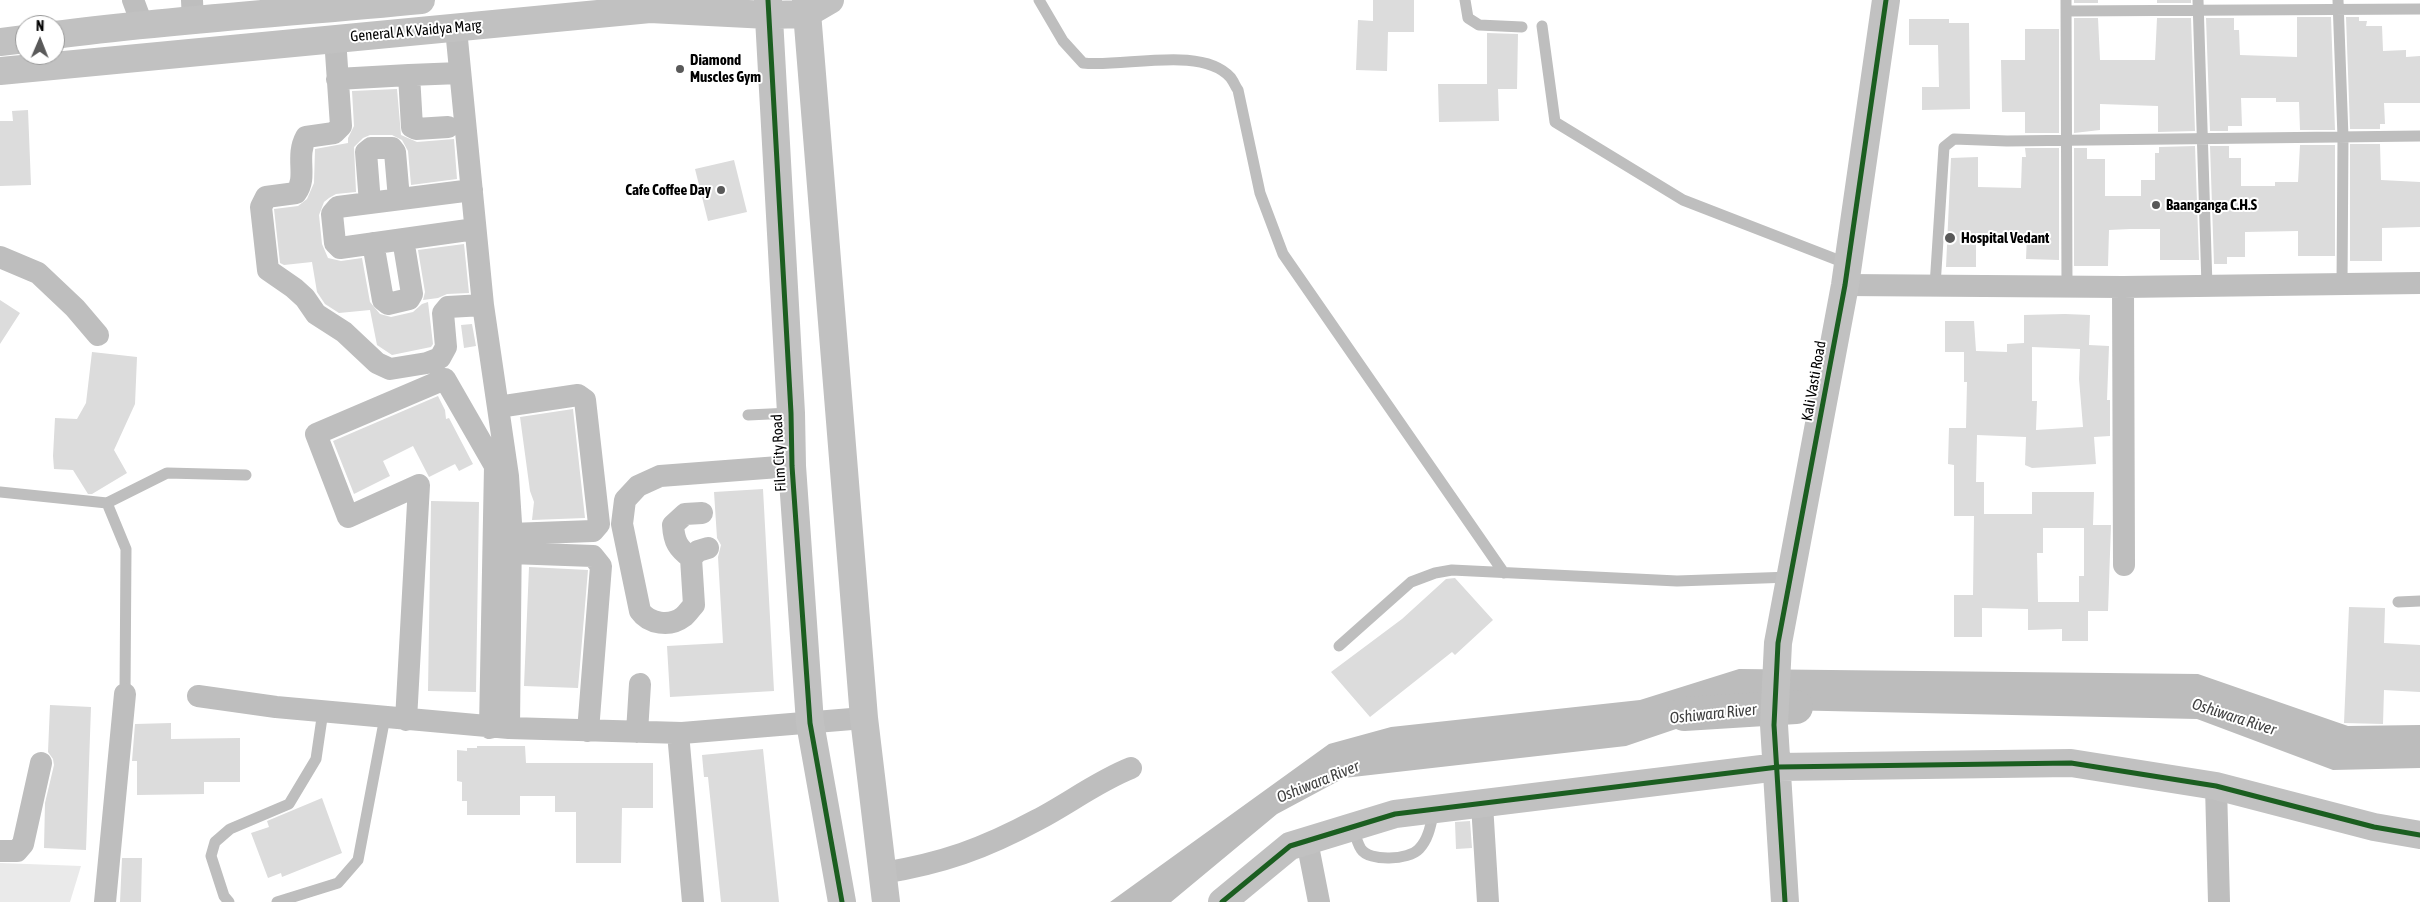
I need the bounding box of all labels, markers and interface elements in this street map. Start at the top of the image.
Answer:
north arrow [15,15,65,65]
street label: General A K Vaidya Marg [350,16,482,46]
text: N [36,18,45,34]
place label: Diamond Muscles Gym [690,51,761,86]
marker: Diamond Muscles Gym [674,63,686,75]
place label: Cafe Coffee Day [625,181,711,199]
marker: Cafe Coffee Day [715,184,727,196]
place label: Baanganga C.H.S [2166,196,2257,214]
marker: Baanganga C.H.S [2150,199,2162,211]
place label: Hospital Vedant [1961,229,2049,247]
marker: Hospital Vedant [1943,231,1957,245]
street label: Kali Vasti Road [1798,339,1830,423]
street label: Film City Road [768,414,790,492]
water label: Oshiwara River [2190,694,2278,740]
water label: Oshiwara River [1669,700,1757,728]
water label: Oshiwara River [1274,757,1362,807]

